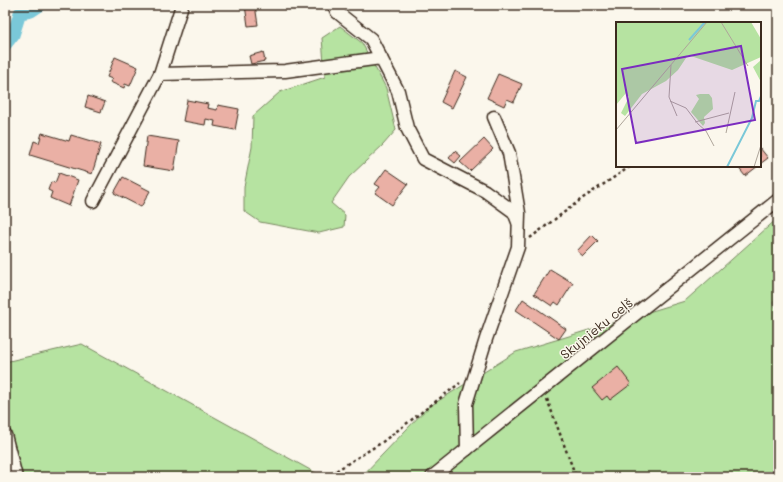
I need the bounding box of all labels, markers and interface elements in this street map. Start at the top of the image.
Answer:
inset map [616,22,761,167]
street label: Skujnieku ceļš [556,294,636,363]

